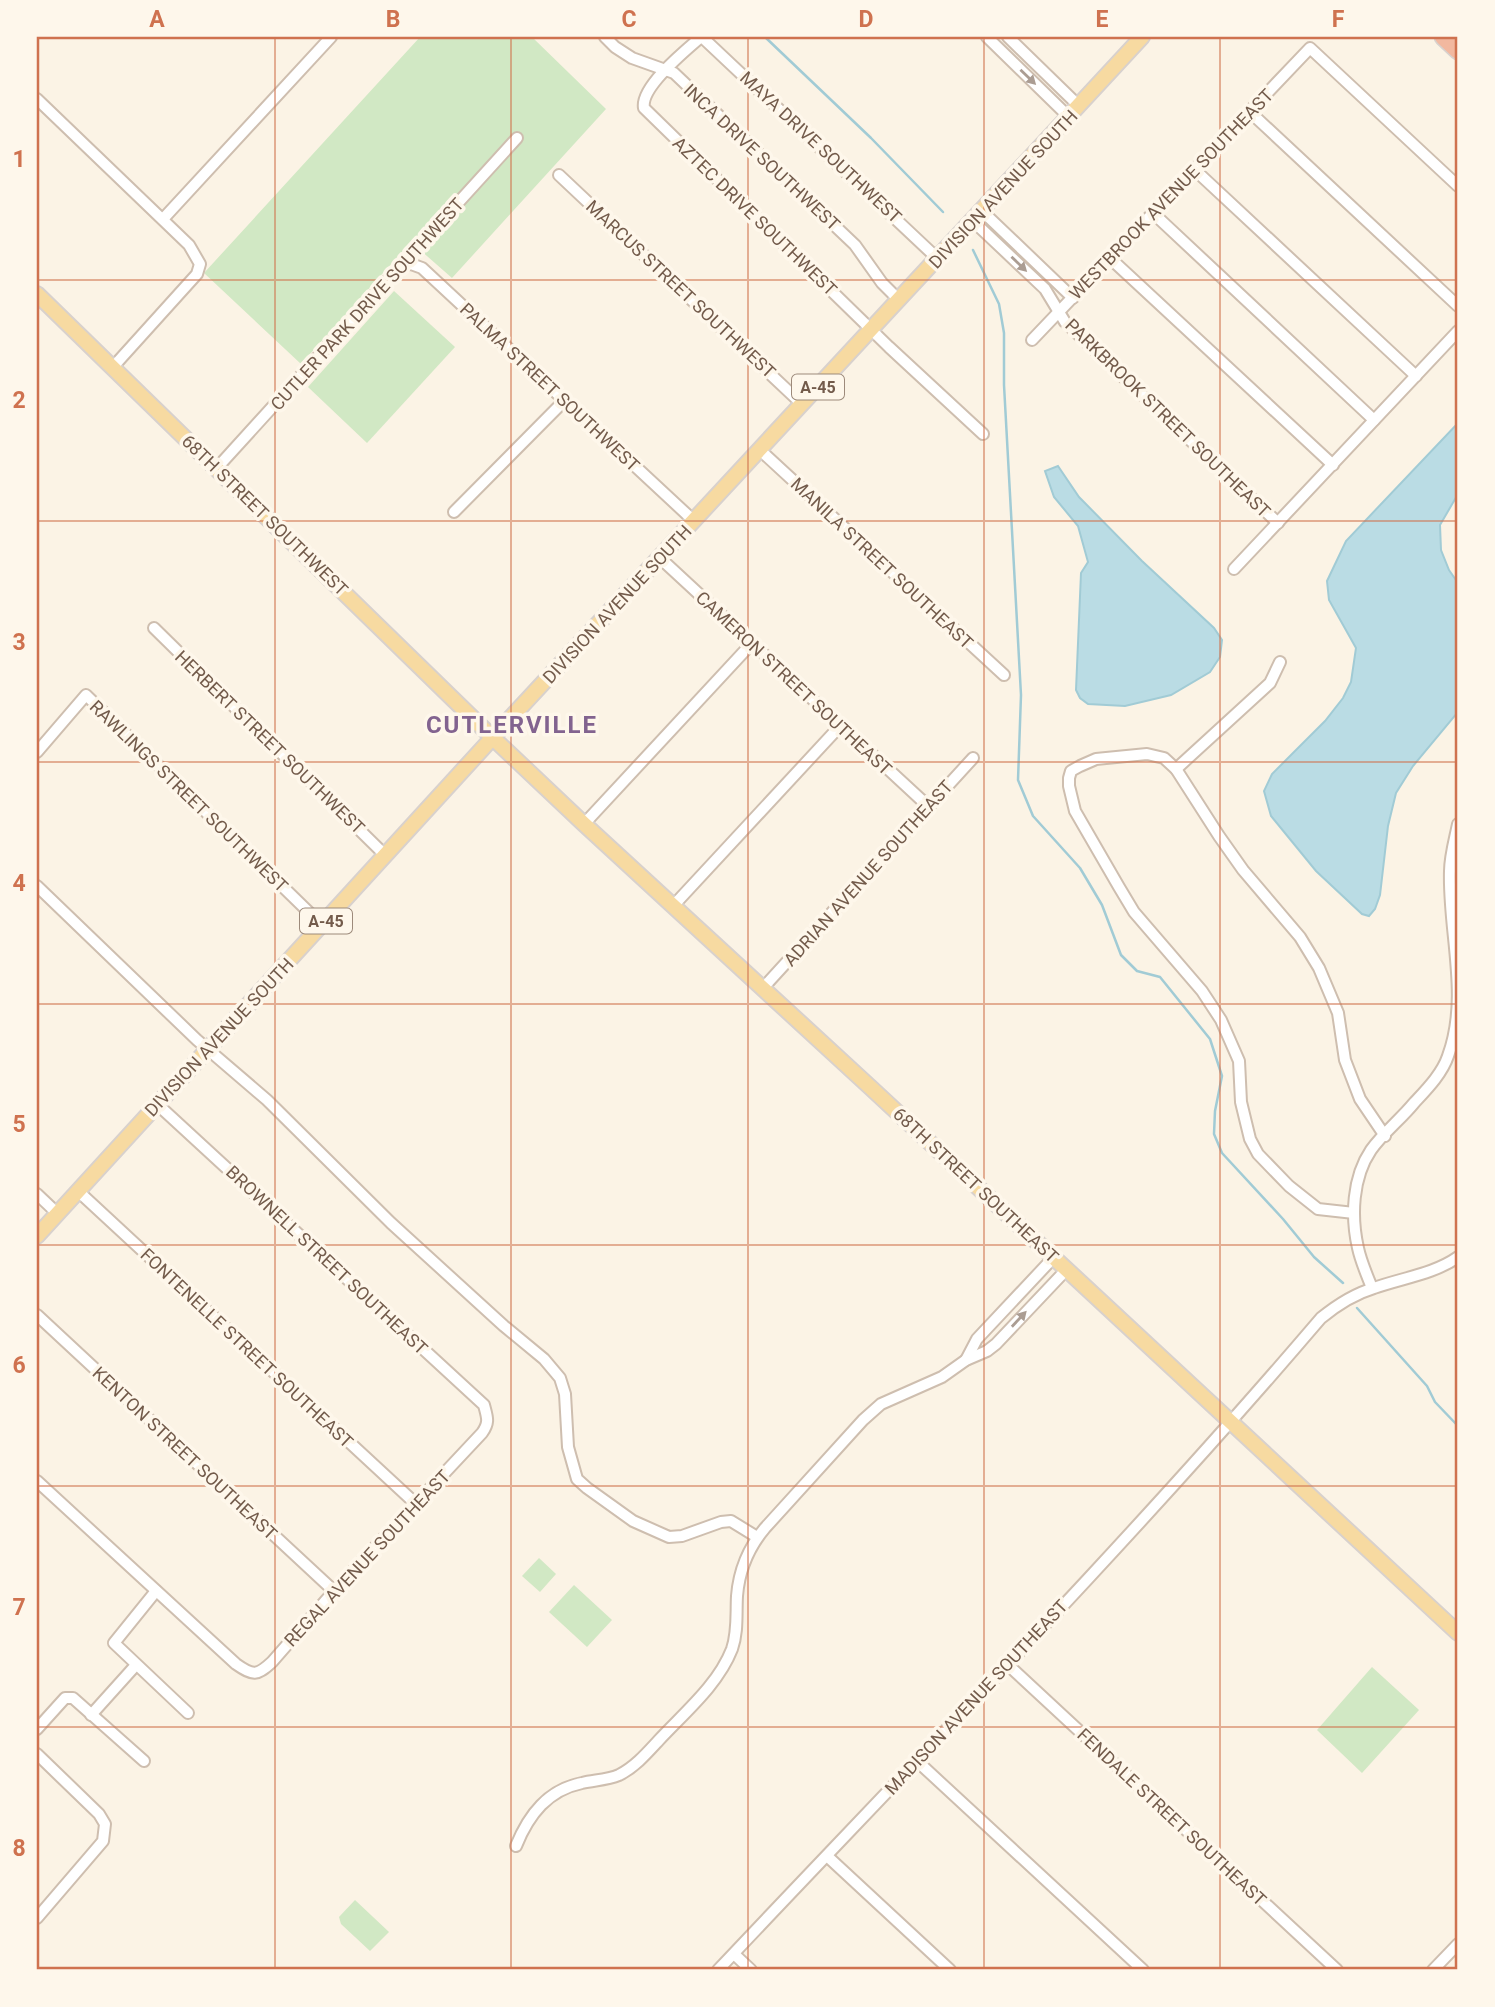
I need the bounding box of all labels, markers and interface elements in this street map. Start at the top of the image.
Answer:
text: A [149,6,165,33]
text: B [386,6,400,33]
text: C [621,6,637,33]
text: D [859,6,873,33]
text: E [1096,6,1109,33]
text: F [1332,6,1345,33]
street label: MAYA DRIVE SOUTHWEST [736,67,906,227]
one-way arrow [1019,68,1036,84]
street label: INCA DRIVE SOUTHWEST [680,79,845,235]
street label: WESTBROOK AVENUE SOUTHEAST [1065,84,1277,303]
street label: DIVISION AVENUE SOUTH [924,106,1082,272]
street label: AZTEC DRIVE SOUTHWEST [669,132,841,300]
text: 1 [12,146,26,173]
street label: CUTLER PARK DRIVE SOUTHWEST [266,193,468,414]
street label: MARCUS STREET SOUTHWEST [582,196,780,383]
one-way arrow [1010,255,1027,271]
street label: PALMA STREET SOUTHWEST [456,298,644,476]
street label: PARKBROOK STREET SOUTHEAST [1061,314,1275,522]
road number: A-45 [792,374,844,400]
text: 2 [12,387,26,414]
street label: 68TH STREET SOUTHWEST [178,430,352,600]
street label: MANILA STREET SOUTHEAST [787,473,978,653]
street label: DIVISION AVENUE SOUTH [538,521,696,687]
street label: CAMERON STREET SOUTHEAST [692,587,896,779]
text: 3 [12,629,26,656]
street label: HERBERT STREET SOUTHWEST [171,646,369,838]
street label: RAWLINGS STREET SOUTHWEST [86,696,293,896]
district label: CUTLERVILLE [426,711,598,739]
street label: ADRIAN AVENUE SOUTHEAST [779,776,957,970]
text: 4 [12,870,26,897]
road number: A-45 [300,909,352,934]
street label: DIVISION AVENUE SOUTH [140,954,298,1120]
street label: 68TH STREET SOUTHEAST [889,1103,1063,1267]
text: 5 [12,1111,26,1138]
street label: BROWNELL STREET SOUTHEAST [222,1161,432,1359]
street label: FONTENELLE STREET SOUTHEAST [136,1244,358,1452]
one-way arrow [1011,1311,1028,1328]
text: 6 [12,1352,26,1379]
street label: KENTON STREET SOUTHEAST [89,1362,282,1544]
street label: REGAL AVENUE SOUTHEAST [280,1465,454,1650]
text: 7 [12,1594,26,1621]
street label: MADISON AVENUE SOUTHEAST [880,1595,1072,1799]
street label: FENDALE STREET SOUTHEAST [1073,1724,1271,1910]
text: 8 [12,1835,26,1862]

